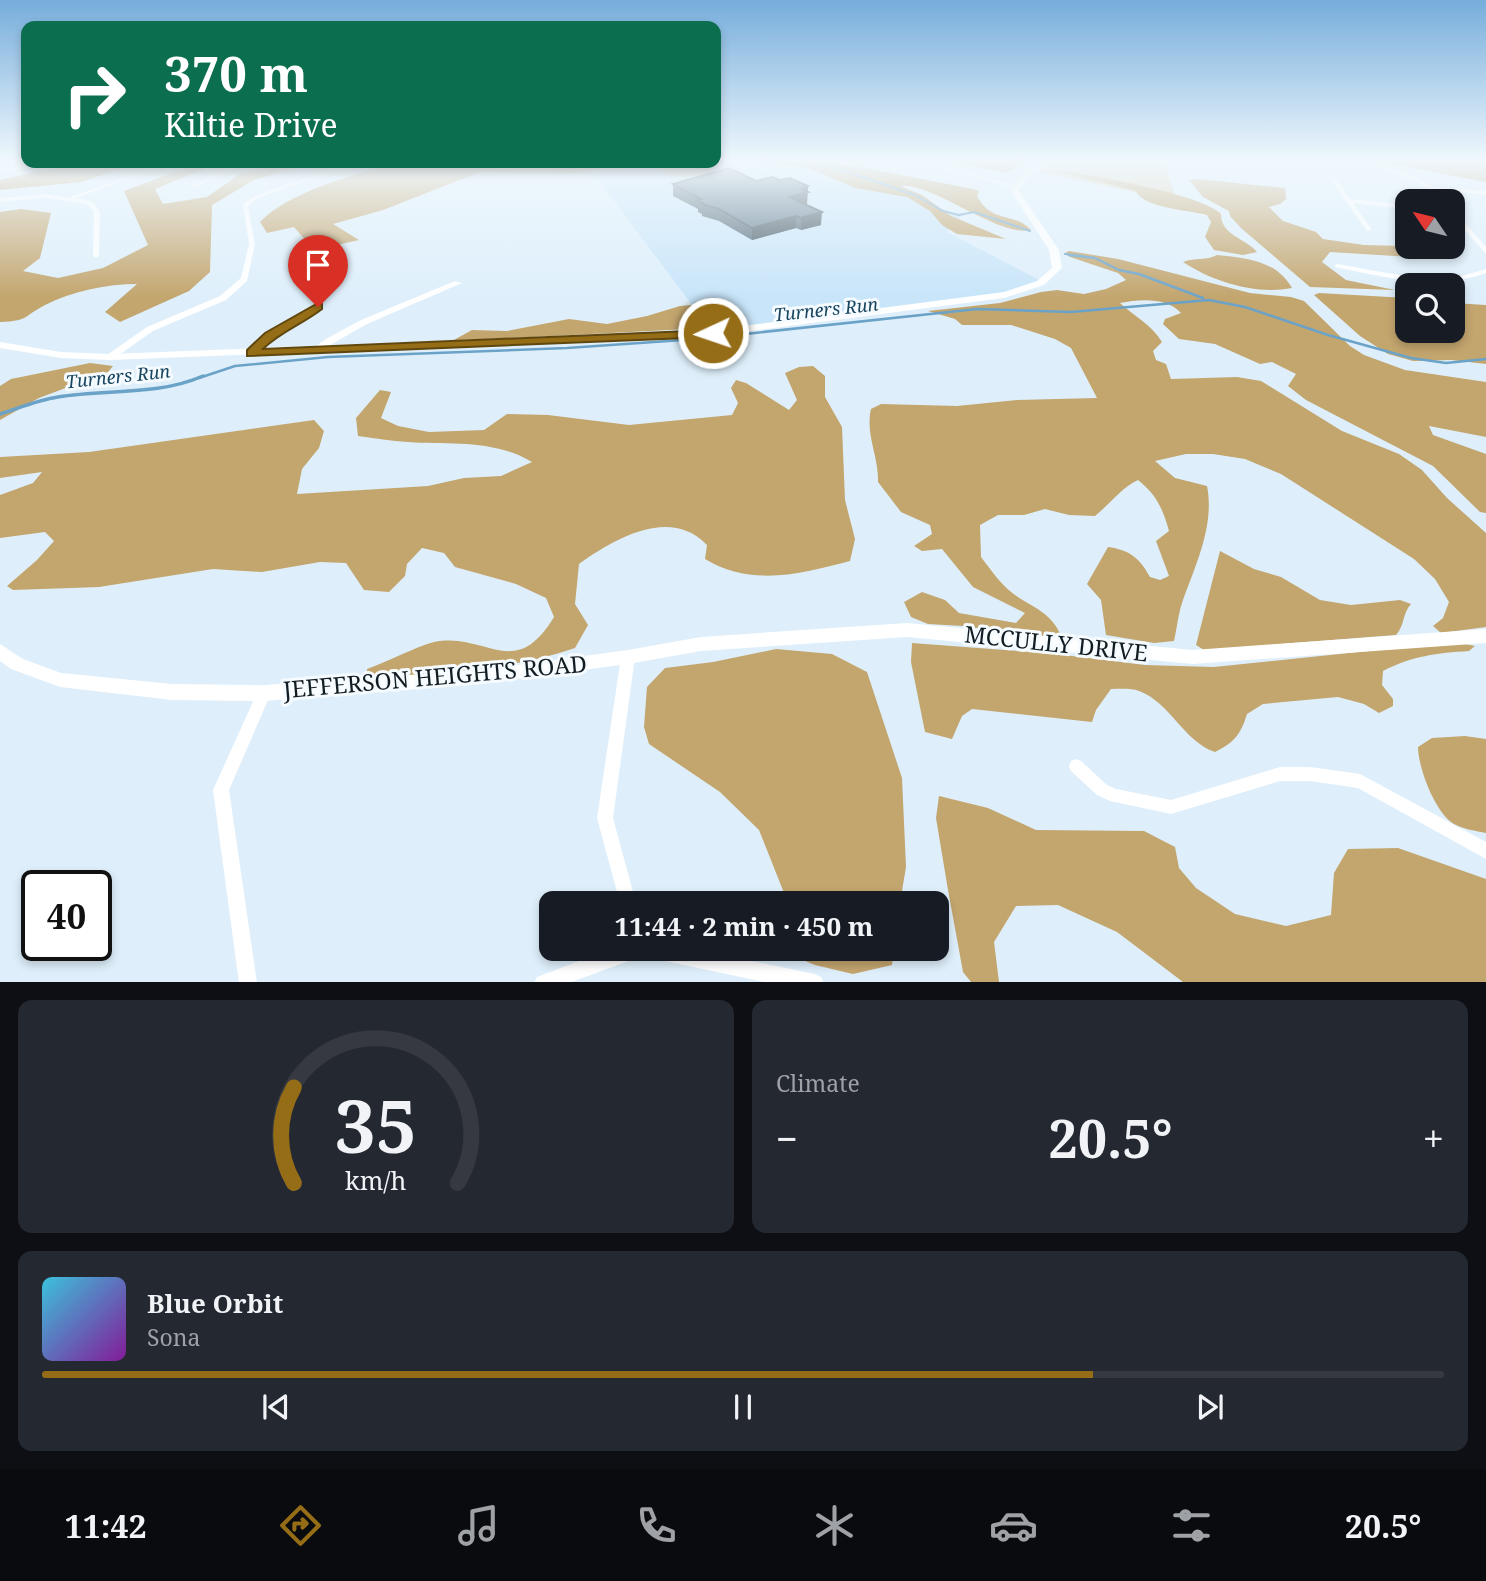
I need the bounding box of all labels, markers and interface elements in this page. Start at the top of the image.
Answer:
text: 370 m [164,40,308,106]
icon: right [49,49,140,140]
text: Kiltie Drive [164,103,338,146]
north arrow [1395,189,1465,259]
map controls [1395,189,1465,343]
pin [288,235,348,307]
icon: arrive [299,246,337,284]
button: search [1395,273,1465,343]
water label: Turners Run [772,292,880,326]
position arrow [676,296,750,370]
water label: Turners Run [64,359,172,393]
street label: MCCULLY DRIVE [963,617,1149,669]
street label: JEFFERSON HEIGHTS ROAD [281,647,588,705]
speed limit sign: 40 [21,870,112,961]
text: 11:44 · 2 min · 450 m [614,908,874,944]
text: Climate [776,1067,860,1099]
text: 35 [335,1075,417,1174]
text: 20.5° [1048,1102,1173,1173]
text: − [776,1112,798,1164]
text: + [1423,1112,1444,1164]
text: km/h [345,1162,407,1196]
text: Blue Orbit [147,1285,283,1321]
text: Sona [147,1321,201,1353]
icon: previous [257,1388,295,1426]
icon: pause [724,1388,762,1426]
icon: next [1191,1388,1229,1426]
icon: directions [276,1501,325,1550]
icon: music [454,1501,503,1550]
icon: phone [632,1501,681,1550]
icon: climate [810,1501,859,1550]
icon: car [989,1501,1038,1550]
icon: filters [1167,1501,1216,1550]
text: 11:42 [65,1504,147,1547]
text: 20.5° [1345,1504,1421,1547]

